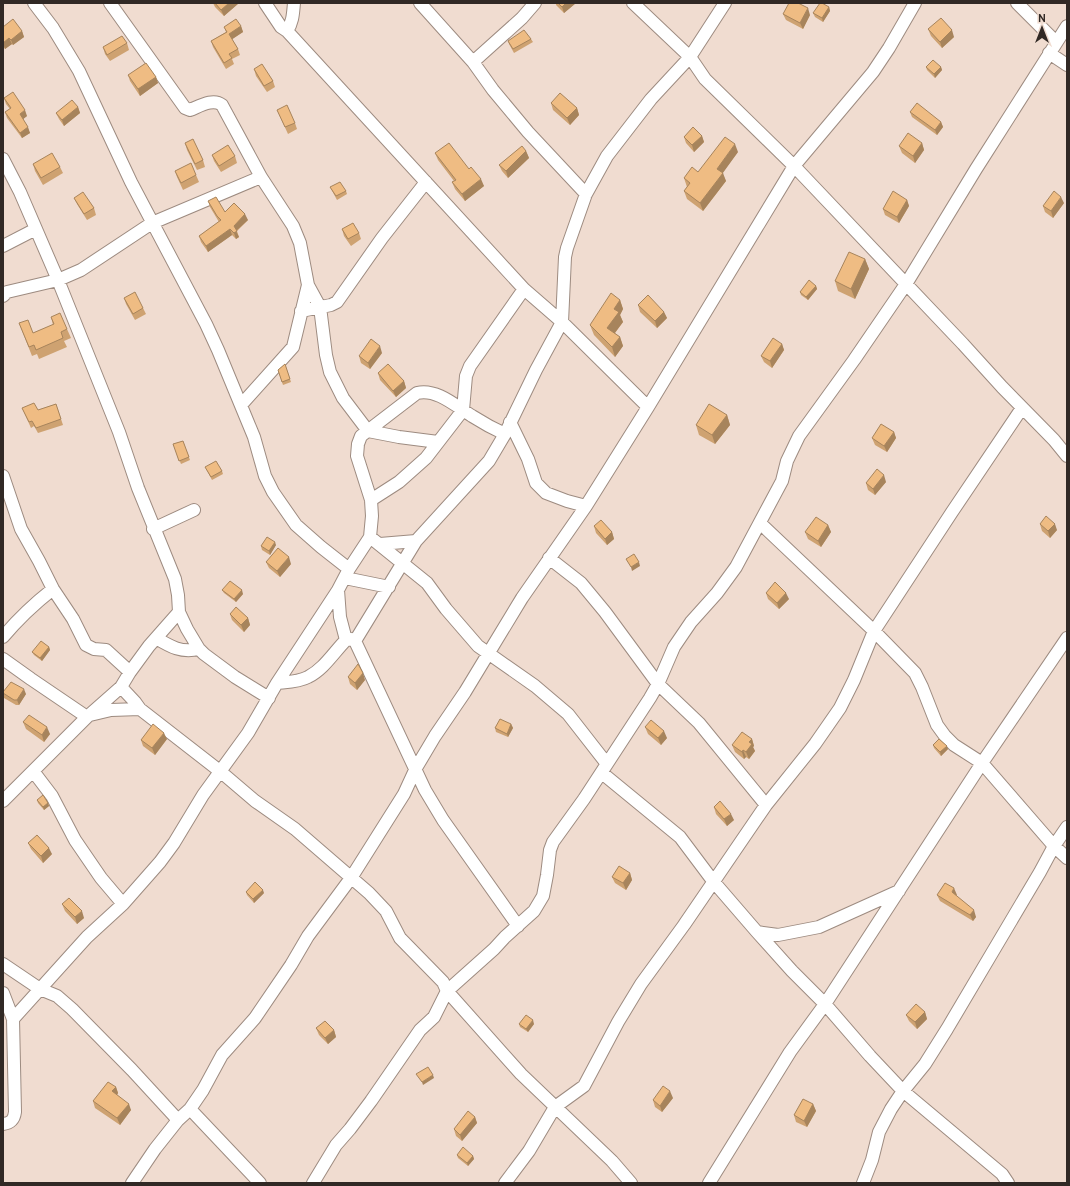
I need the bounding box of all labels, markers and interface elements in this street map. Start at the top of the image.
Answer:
north arrow [1022,8,1062,48]
text: N [1038,12,1046,26]

